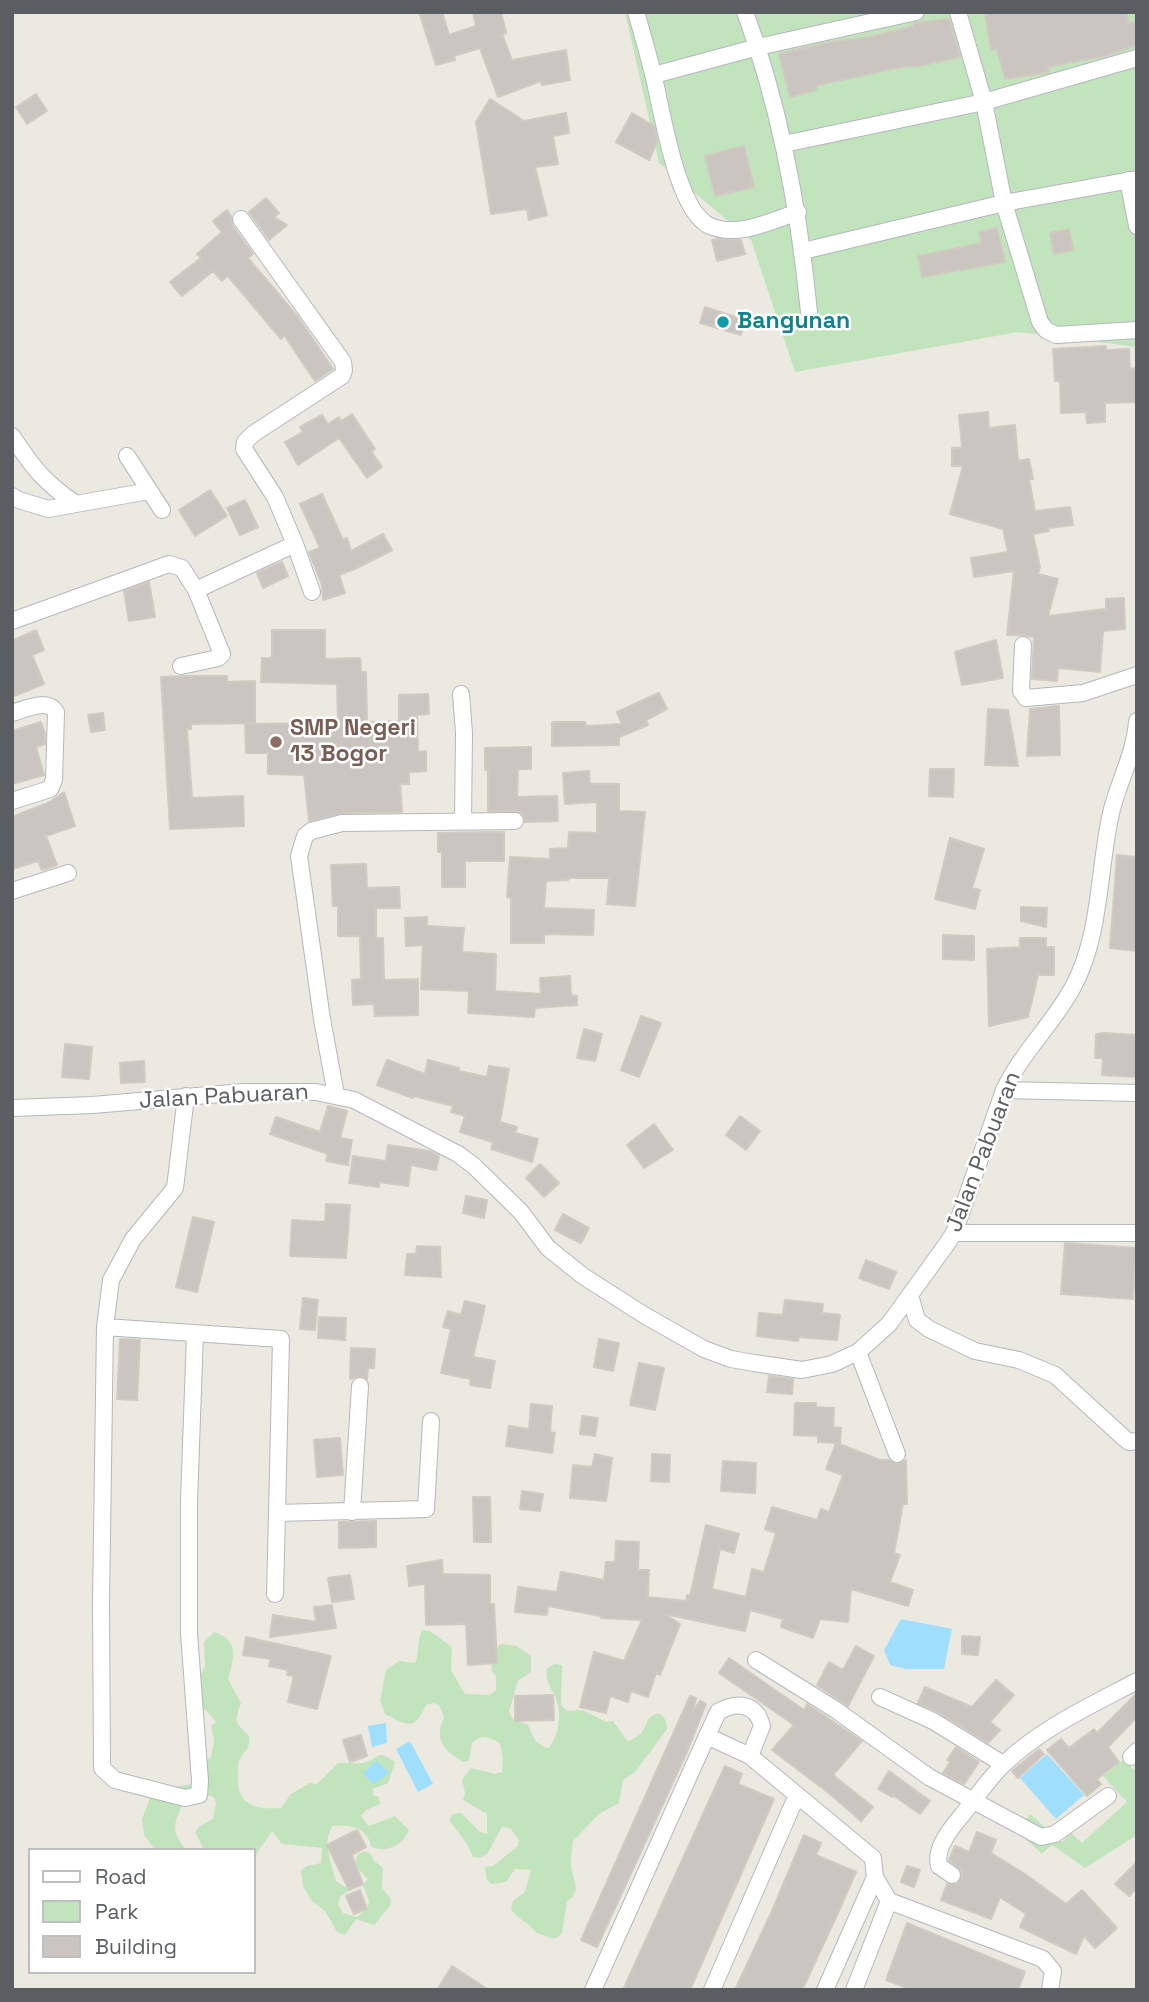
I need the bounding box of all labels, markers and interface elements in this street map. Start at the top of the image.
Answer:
place label: Bangunan [737,308,850,336]
marker: Bangunan [715,314,731,330]
place label: SMP Negeri 13 Bogor [290,715,416,769]
marker: SMP Negeri 13 Bogor [268,734,284,750]
street label: Jalan Pabuaran [941,1068,1027,1236]
street label: Jalan Pabuaran [139,1079,309,1115]
legend [28,1848,256,1974]
text: Road [95,1863,147,1890]
text: Park [95,1898,139,1925]
text: Building [95,1933,177,1960]

